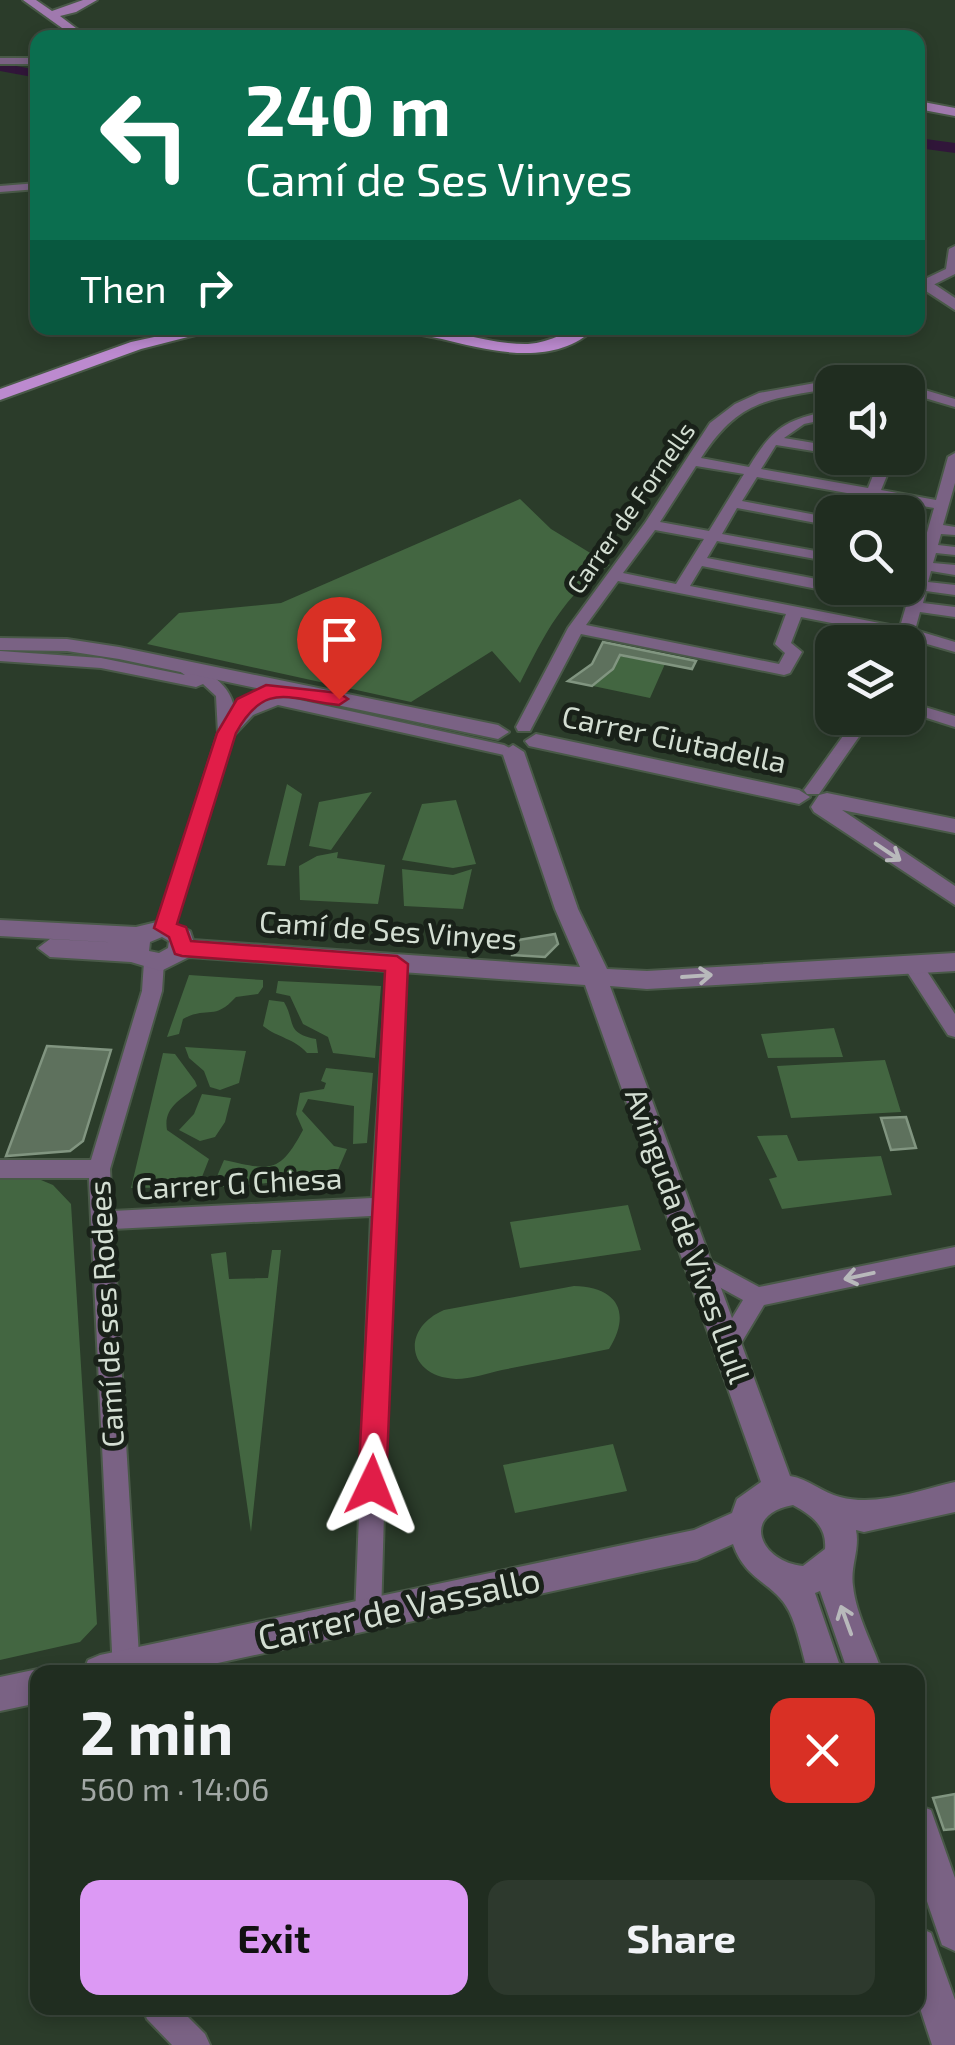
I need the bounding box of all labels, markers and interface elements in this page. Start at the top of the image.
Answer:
text: 240 m [245,66,451,150]
icon: left [80,70,210,200]
text: Camí de Ses Vinyes [245,151,633,205]
icon: right [187,260,242,315]
text: Then [80,265,167,311]
map controls [815,365,925,735]
button: sound [815,365,925,475]
street label: Carrer de Fornells [560,416,700,599]
button: search [815,495,925,605]
pin [297,597,382,700]
icon: arrive [312,612,367,667]
button: layers [815,625,925,735]
street label: Carrer Ciutadella [559,697,790,779]
one-way arrow [874,841,902,862]
street label: Camí de Ses Vinyes [258,902,518,956]
one-way arrow [681,967,713,986]
street label: Avinguda de Vives Llull [619,1083,759,1388]
street label: Carrer G Chiesa [135,1159,343,1205]
street label: Camí de ses Rodees [80,1180,130,1449]
one-way arrow [844,1267,876,1286]
position arrow [320,1433,424,1537]
street label: Carrer de Vassallo [254,1557,544,1657]
one-way arrow [836,1605,854,1636]
text: 2 min [80,1695,233,1767]
button: close [770,1698,875,1803]
text: 560 m · 14:06 [80,1769,269,1807]
button: Exit [80,1880,468,1995]
button: Share [488,1880,875,1995]

